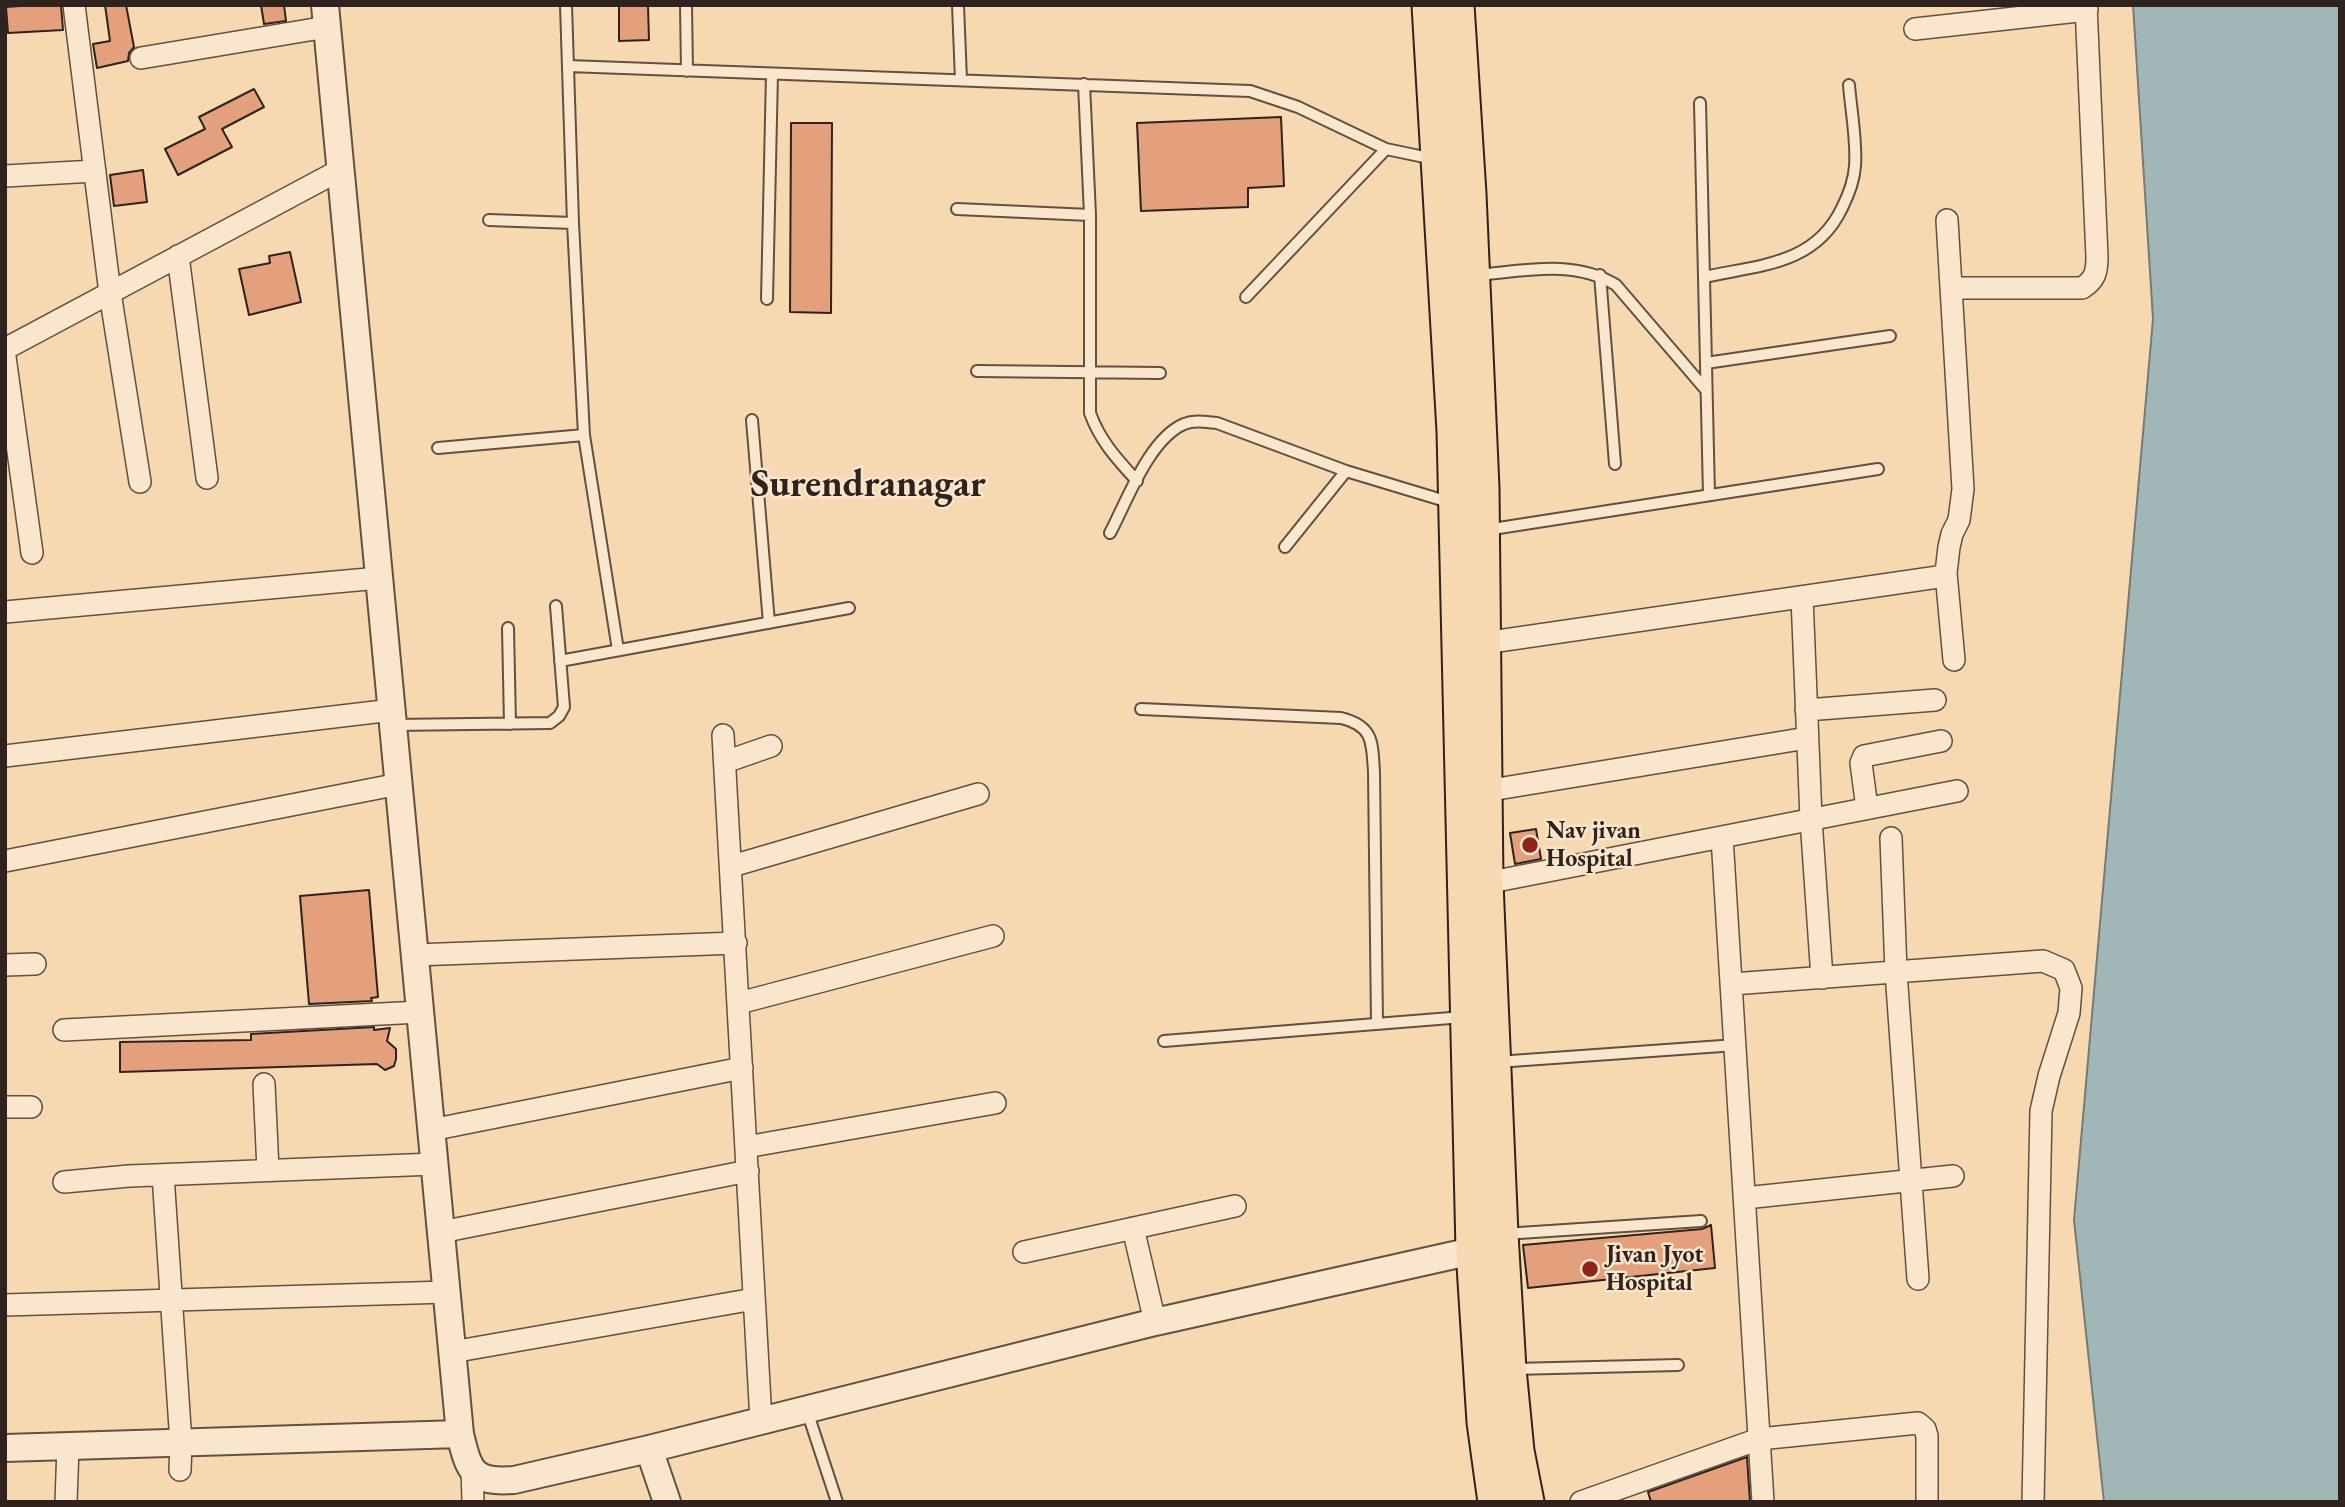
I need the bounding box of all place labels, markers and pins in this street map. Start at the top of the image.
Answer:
place label: Nav jivan Hospital [1546,817,1641,873]
marker: Nav jivan Hospital [1520,835,1540,855]
place label: Jivan Jyot Hospital [1606,1241,1703,1297]
marker: Jivan Jyot Hospital [1580,1259,1600,1279]

